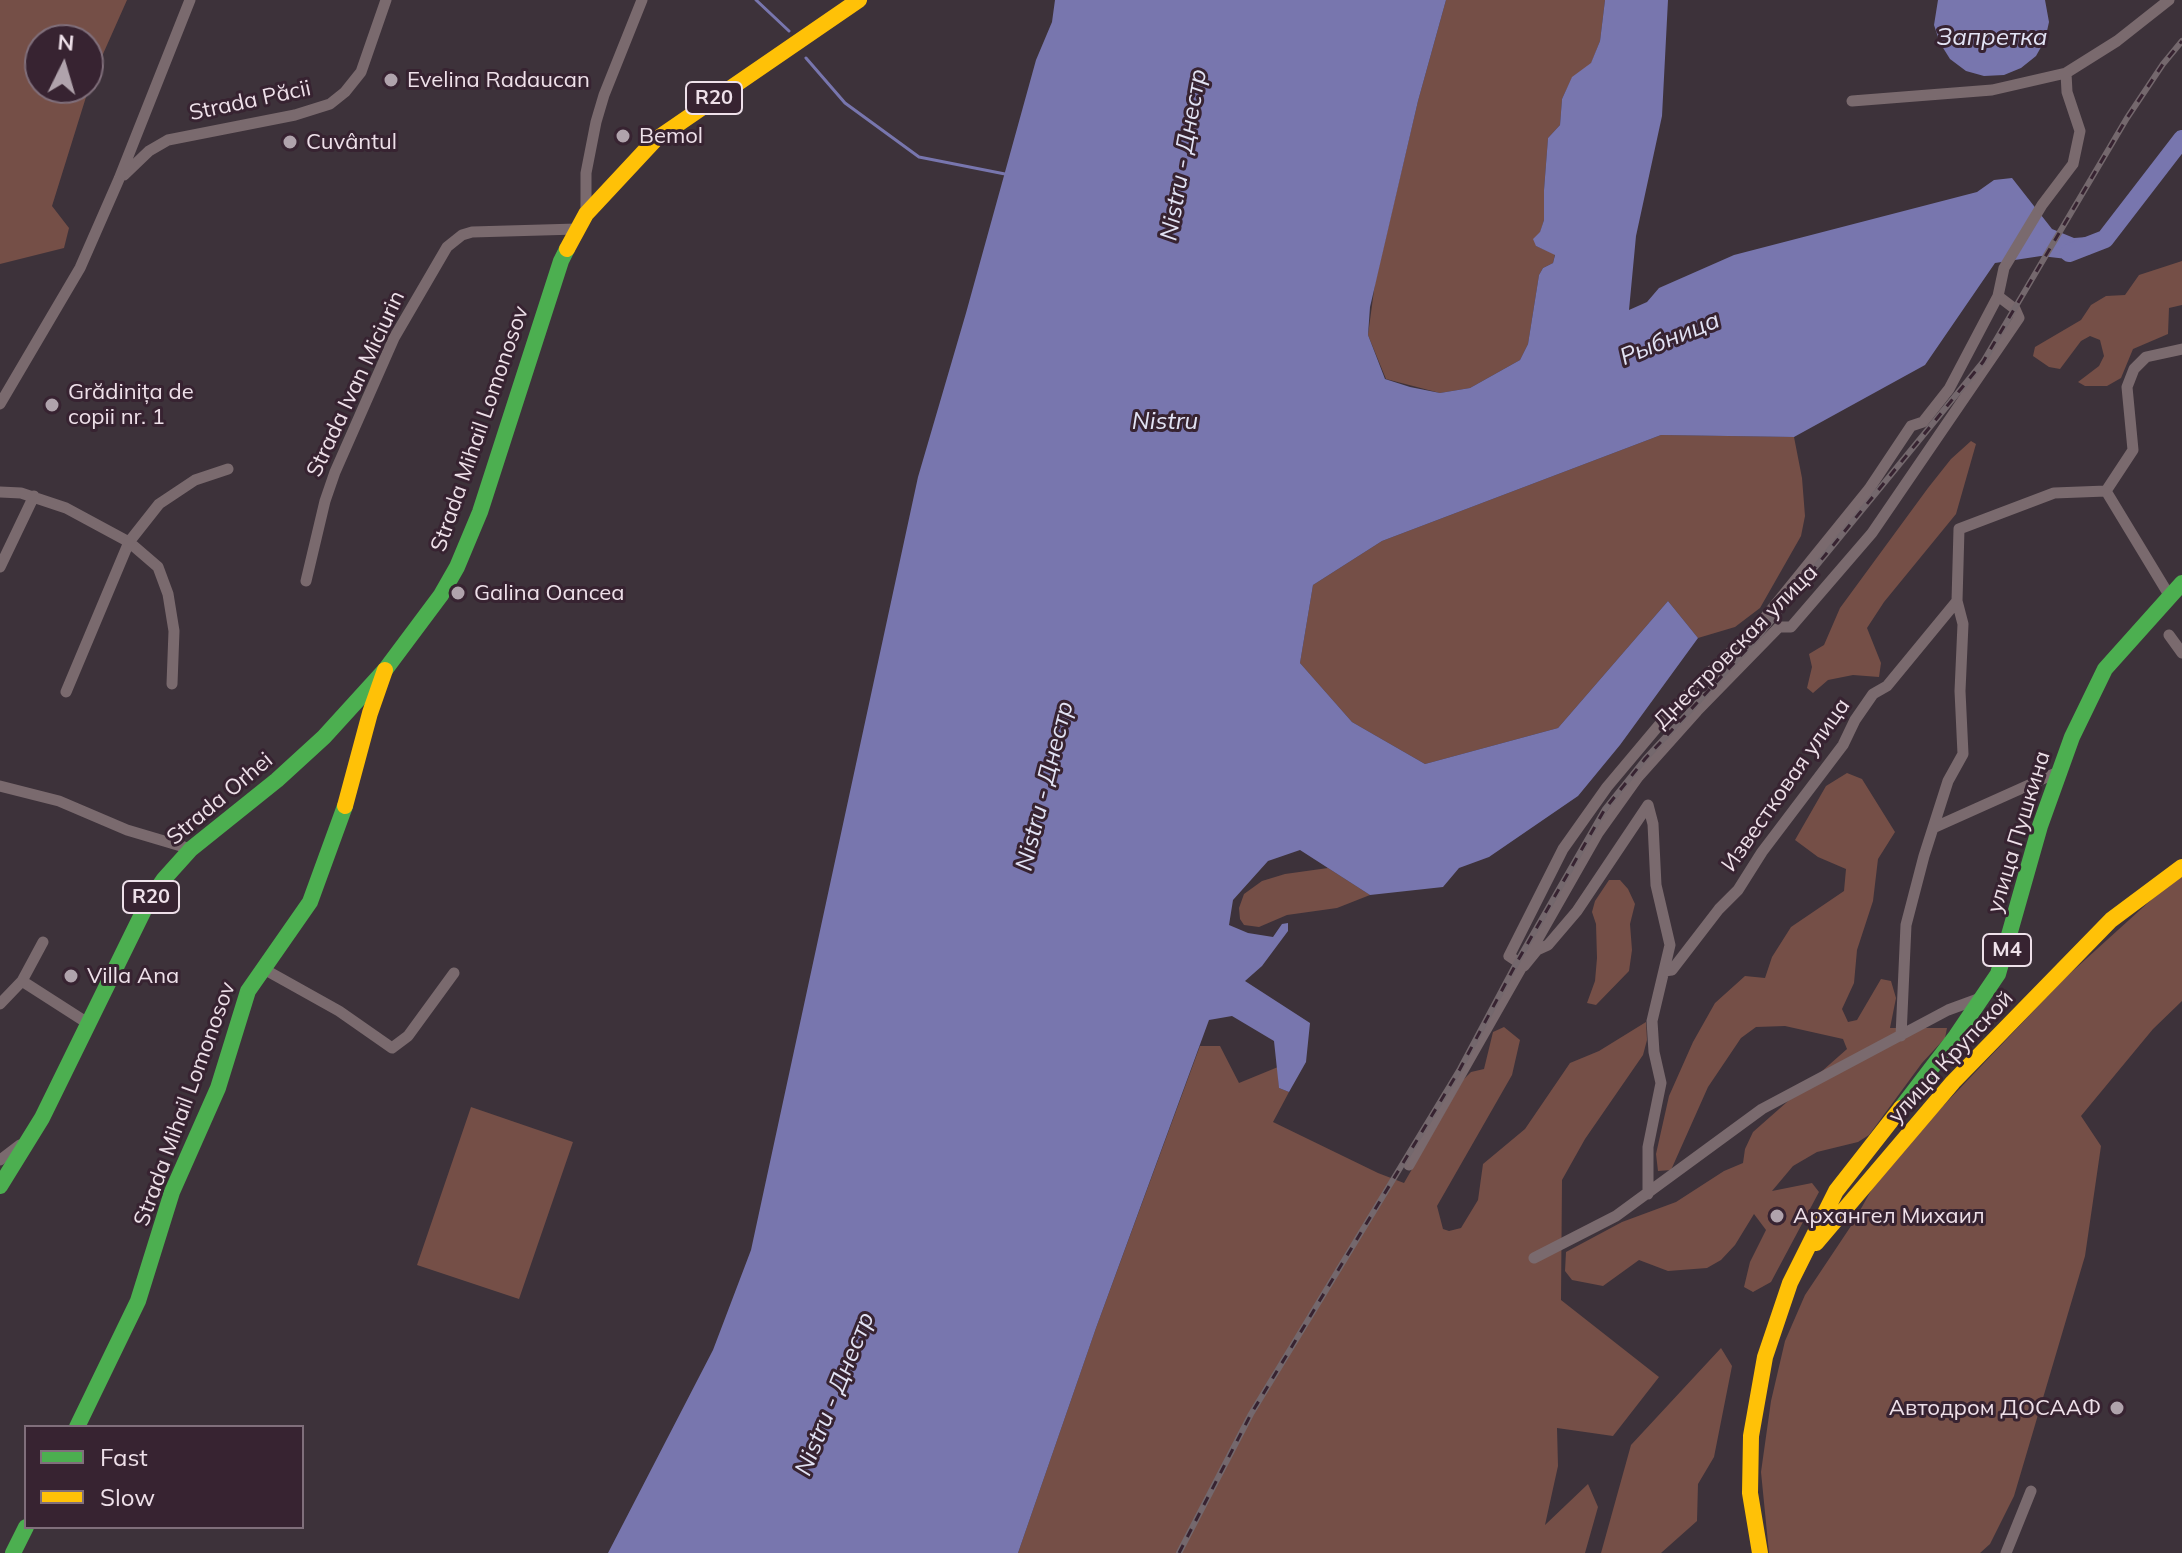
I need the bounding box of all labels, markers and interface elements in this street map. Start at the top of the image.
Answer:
north arrow [24,24,104,104]
water label: Запретка [1936,24,2048,52]
text: N [56,27,75,57]
place label: Evelina Radaucan [407,67,590,93]
water label: Nistru - Днестр [1155,67,1213,243]
marker: Evelina Radaucan [382,71,400,89]
street label: Strada Păcii [187,75,313,127]
road number: R20 [686,82,742,114]
place label: Bemol [639,123,703,149]
marker: Bemol [614,127,632,145]
place label: Cuvântul [306,129,397,155]
marker: Cuvântul [281,133,299,151]
street label: Strada Ivan Miciurin [301,287,411,481]
street label: Strada Mihail Lomonosov [426,303,534,555]
water label: Рыбница [1616,306,1724,372]
place label: Grădinița de copii nr. 1 [68,379,194,430]
marker: Grădinița de copii nr. 1 [43,396,61,414]
water label: Nistru [1132,408,1198,436]
street label: Днестровская улица [1649,560,1823,734]
place label: Galina Oancea [474,580,625,606]
marker: Galina Oancea [449,584,467,602]
street label: Известковая улица [1716,693,1856,877]
water label: Nistru - Днестр [1010,698,1080,874]
street label: Strada Orhei [162,747,278,851]
street label: улица Пушкина [1982,748,2056,916]
road number: R20 [123,881,179,913]
road number: M4 [1983,934,2031,966]
place label: Villa Ana [87,963,179,989]
marker: Villa Ana [62,967,80,985]
street label: Strada Mihail Lomonosov [129,978,241,1230]
street label: улица Крупской [1883,985,2019,1129]
place label: Архангел Михаил [1793,1203,1985,1229]
marker: Архангел Михаил [1768,1207,1786,1225]
water label: Nistru - Днестр [789,1308,881,1480]
place label: Автодром ДОСААФ [1889,1395,2101,1421]
marker: Автодром ДОСААФ [2108,1399,2126,1417]
legend [24,1425,304,1529]
text: Fast [100,1442,148,1472]
text: Slow [100,1482,155,1512]

